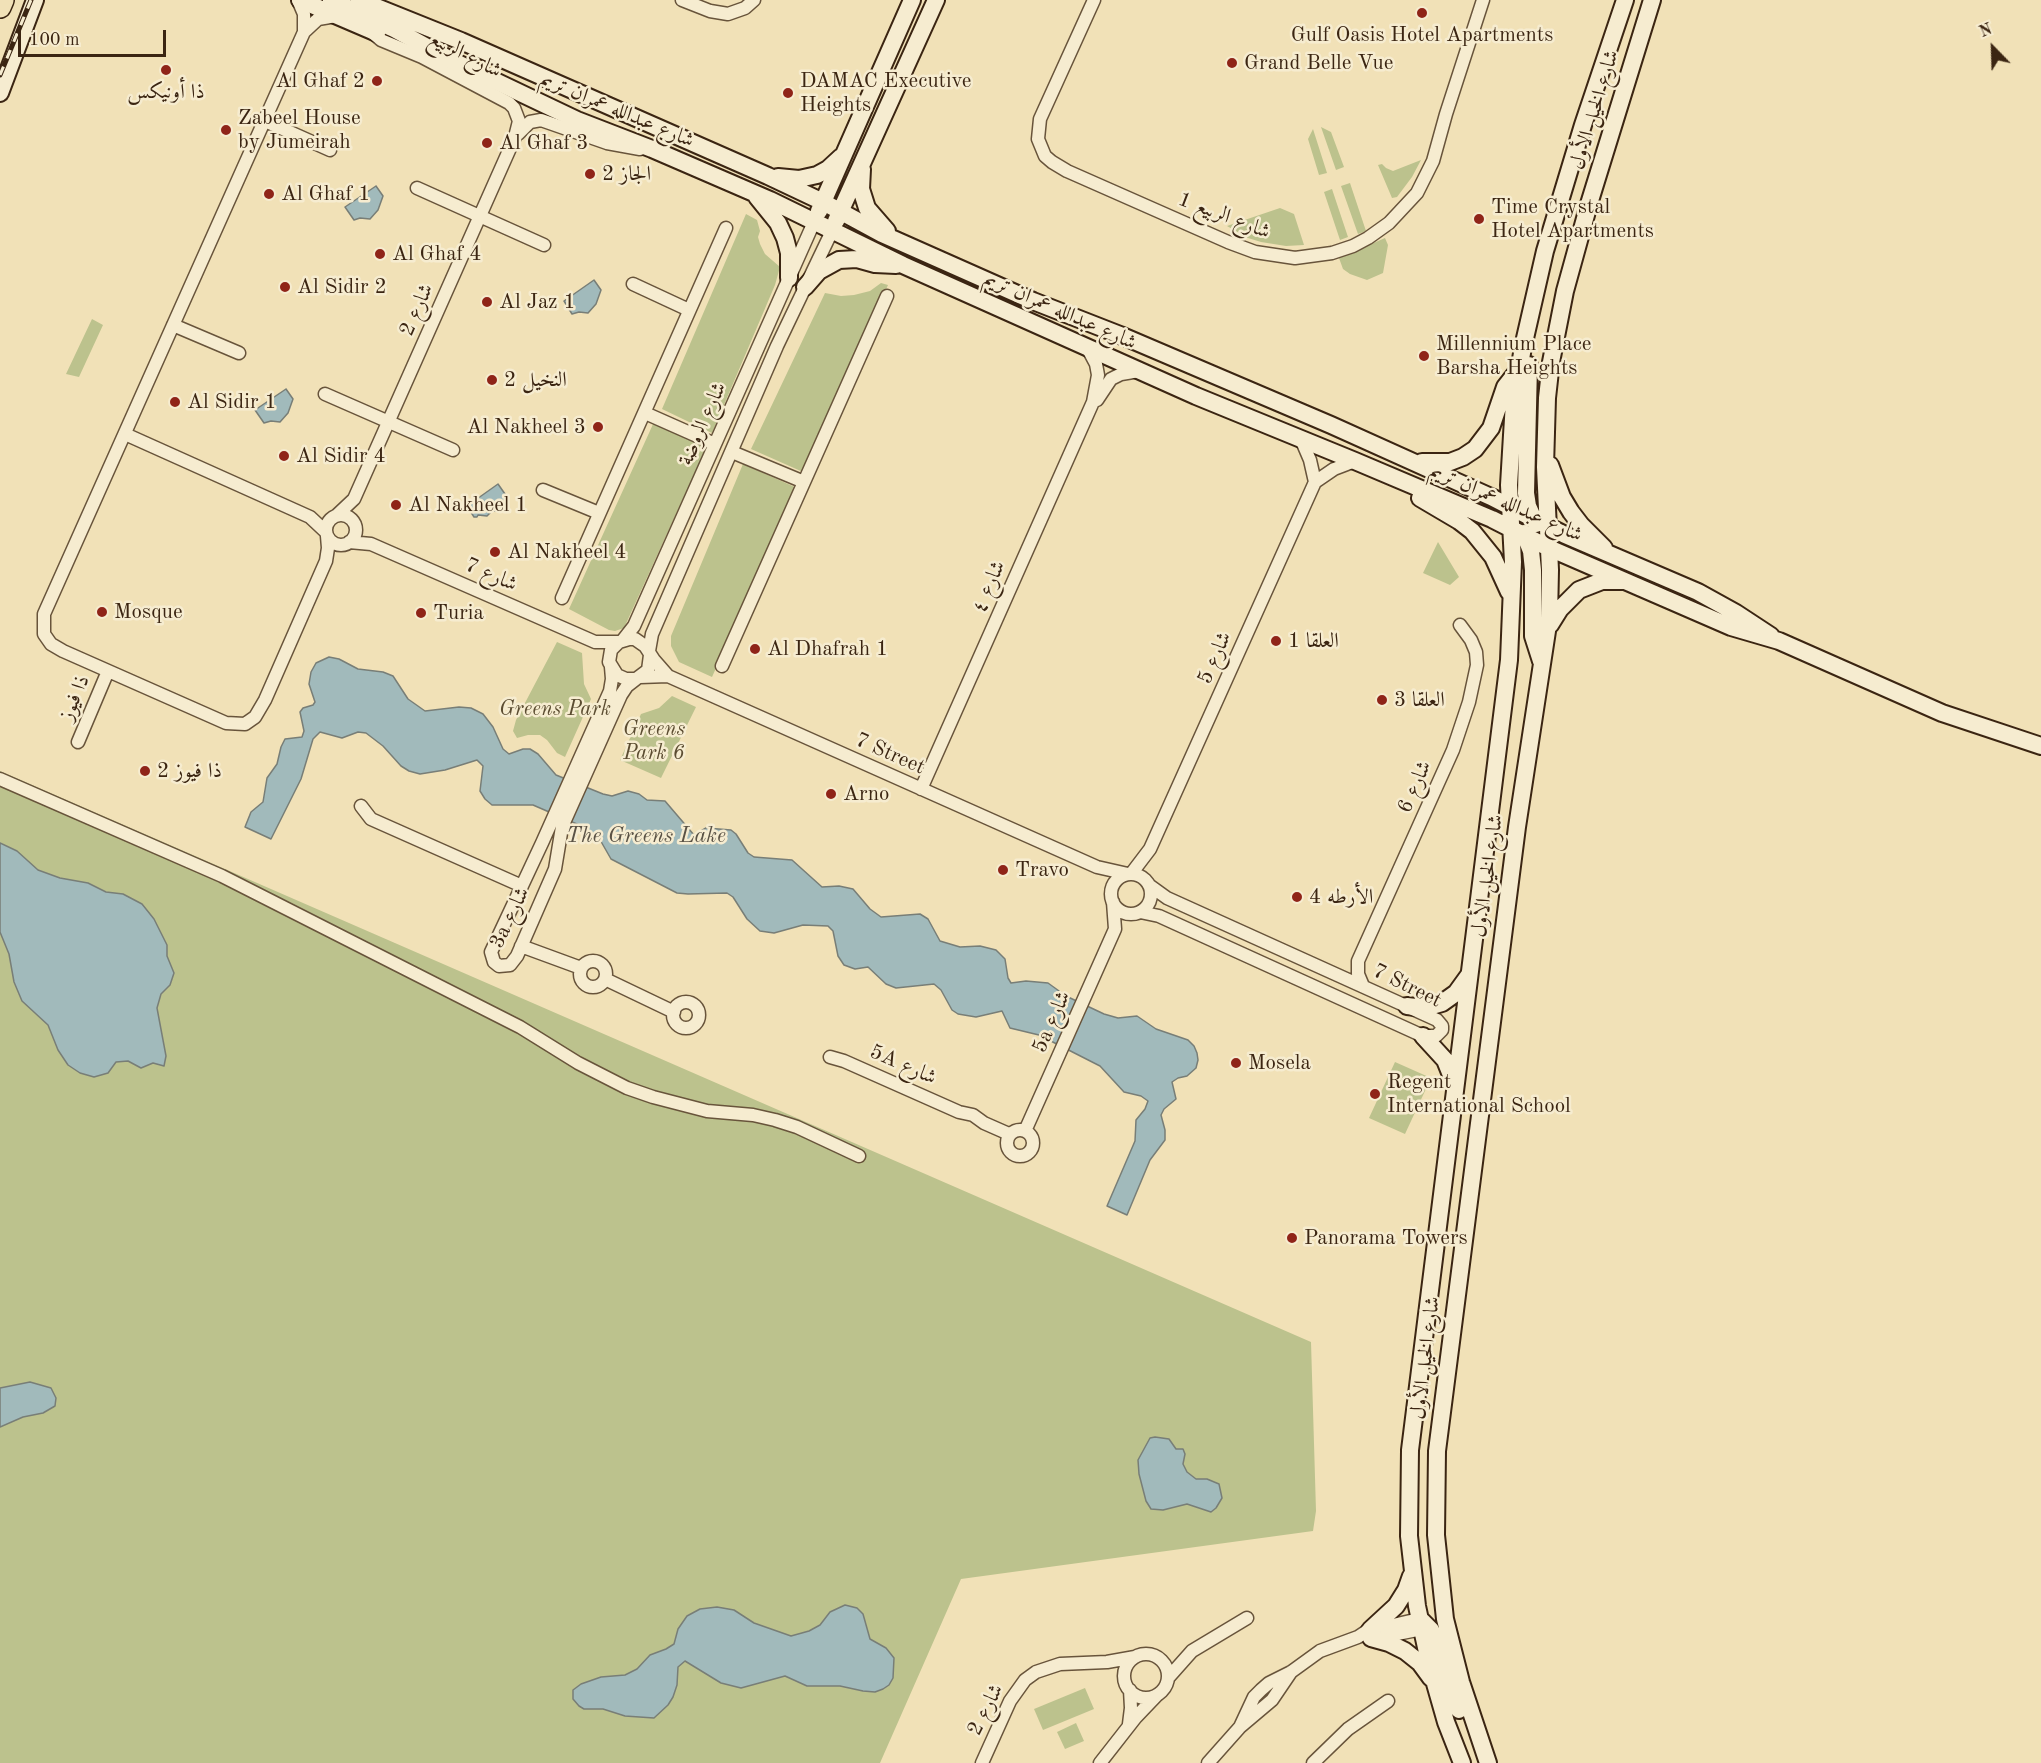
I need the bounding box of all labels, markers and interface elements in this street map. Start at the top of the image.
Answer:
marker: Gulf Oasis Hotel Apartments [1415,6,1429,20]
scale bar [21,18,170,56]
north arrow [1963,18,2023,78]
place label: Gulf Oasis Hotel Apartments [1291,22,1553,48]
text: N [1977,22,1995,41]
street label: شارع الربيع [424,26,506,84]
text: 100 m [29,31,80,49]
street label: شارع الخيل الأول [1565,47,1625,173]
place label: Grand Belle Vue [1244,50,1393,76]
marker: Grand Belle Vue [1225,56,1239,70]
marker: ذا أونيكس [159,63,173,77]
street label: شارع عبدالله عمران تريم [536,66,698,154]
place label: Al Ghaf 2 [275,68,365,94]
place label: DAMAC Executive Heights [800,68,971,118]
marker: Al Ghaf 2 [370,74,384,88]
place label: ذا أونيكس [127,79,205,105]
marker: DAMAC Executive Heights [781,86,795,100]
place label: Zabeel House by Jumeirah [238,105,361,155]
marker: Zabeel House by Jumeirah [219,123,233,137]
place label: Al Ghaf 3 [499,130,589,156]
marker: Al Ghaf 3 [480,136,494,150]
place label: الجاز 2 [602,161,651,187]
marker: الجاز 2 [583,167,597,181]
place label: Al Ghaf 1 [281,181,371,207]
marker: Al Ghaf 1 [262,187,276,201]
street label: شارع الربيع 1 [1174,187,1274,245]
place label: Time Crystal Hotel Apartments [1491,194,1654,244]
marker: Time Crystal Hotel Apartments [1472,212,1486,226]
place label: Al Ghaf 4 [392,241,482,267]
marker: Al Ghaf 4 [373,247,387,261]
street label: شارع عبدالله عمران تريم [980,266,1140,356]
place label: Al Sidir 2 [297,274,387,300]
marker: Al Sidir 2 [278,280,292,294]
street label: شارع 2 [394,280,440,340]
place label: Al Jaz 1 [499,289,576,315]
marker: Al Jaz 1 [480,295,494,309]
place label: Millennium Place Barsha Heights [1436,331,1592,381]
marker: Millennium Place Barsha Heights [1417,349,1431,363]
place label: النخيل 2 [504,367,567,393]
marker: النخيل 2 [485,373,499,387]
street label: شارع الروضة [673,378,733,470]
place label: Al Sidir 1 [187,389,277,415]
marker: Al Sidir 1 [168,395,182,409]
place label: Al Nakheel 3 [466,414,586,440]
marker: Al Nakheel 3 [591,420,605,434]
place label: Al Sidir 4 [296,443,386,469]
marker: Al Sidir 4 [277,449,291,463]
street label: شارع عبدالله عمران تريم [1426,458,1586,548]
place label: Al Nakheel 1 [408,492,528,518]
marker: Al Nakheel 1 [389,498,403,512]
place label: Al Nakheel 4 [507,539,627,565]
marker: Al Nakheel 4 [488,545,502,559]
street label: شارع 7 [461,552,521,598]
street label: شارع ٤ [966,557,1012,617]
place label: Mosque [114,599,183,625]
place label: Turia [433,600,484,626]
marker: Mosque [95,605,109,619]
marker: Turia [414,606,428,620]
street label: شارع 5 [1192,628,1238,688]
place label: العلقا 1 [1288,628,1339,654]
marker: العلقا 1 [1269,634,1283,648]
place label: Al Dhafrah 1 [767,636,888,662]
marker: Al Dhafrah 1 [748,642,762,656]
street label: ذا فيوز [54,672,96,724]
place label: العلقا 3 [1394,687,1445,713]
marker: العلقا 3 [1375,693,1389,707]
park label: Greens Park [499,696,611,722]
park label: Greens Park 6 [623,716,685,766]
street label: 7 Street [851,727,929,781]
street label: شارع 6 [1392,757,1438,817]
place label: ذا فيوز 2 [157,758,222,784]
marker: ذا فيوز 2 [138,764,152,778]
place label: Arno [843,781,889,807]
marker: Arno [824,787,838,801]
street label: شارع الخيل الأول [1467,813,1509,939]
water label: The Greens Lake [566,823,726,849]
place label: Travo [1015,857,1069,883]
marker: Travo [996,863,1010,877]
street label: 3a شارع [484,883,536,953]
place label: الأرطه 4 [1309,884,1373,910]
marker: الأرطه 4 [1290,890,1304,904]
street label: 7 Street [1368,959,1446,1013]
street label: 5a شارع [1027,987,1077,1057]
street label: 5A شارع [866,1039,940,1091]
place label: Mosela [1248,1050,1311,1076]
marker: Mosela [1229,1056,1243,1070]
place label: Regent International School [1387,1069,1571,1119]
marker: Regent International School [1368,1087,1382,1101]
place label: Panorama Towers [1304,1225,1468,1251]
marker: Panorama Towers [1285,1231,1299,1245]
street label: شارع الخيل الأول [1406,1295,1446,1421]
street label: شارع 2 [962,1680,1010,1740]

